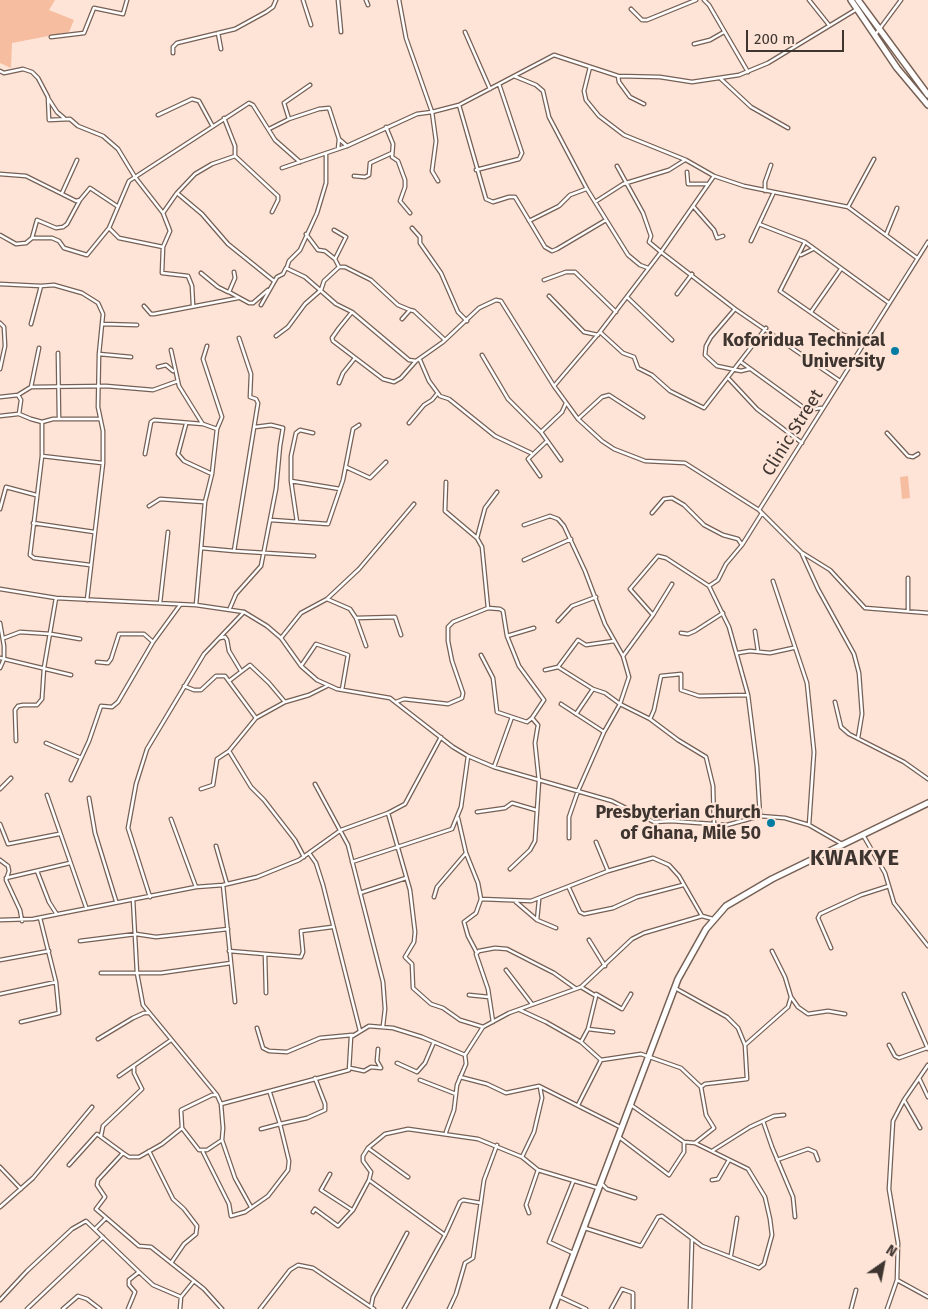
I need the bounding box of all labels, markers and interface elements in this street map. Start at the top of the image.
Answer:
scale bar [748,20,846,52]
text: 200 m [754,30,795,48]
place label: Koforidua Technical University [723,330,885,372]
marker: Koforidua Technical University [889,345,901,357]
street label: Clinic Street [758,386,828,480]
place label: Presbyterian Church of Ghana, Mile 50 [595,802,761,844]
marker: Presbyterian Church of Ghana, Mile 50 [765,817,777,829]
district label: KWAKYE [809,846,901,872]
north arrow [858,1239,908,1289]
text: N [883,1241,900,1261]

